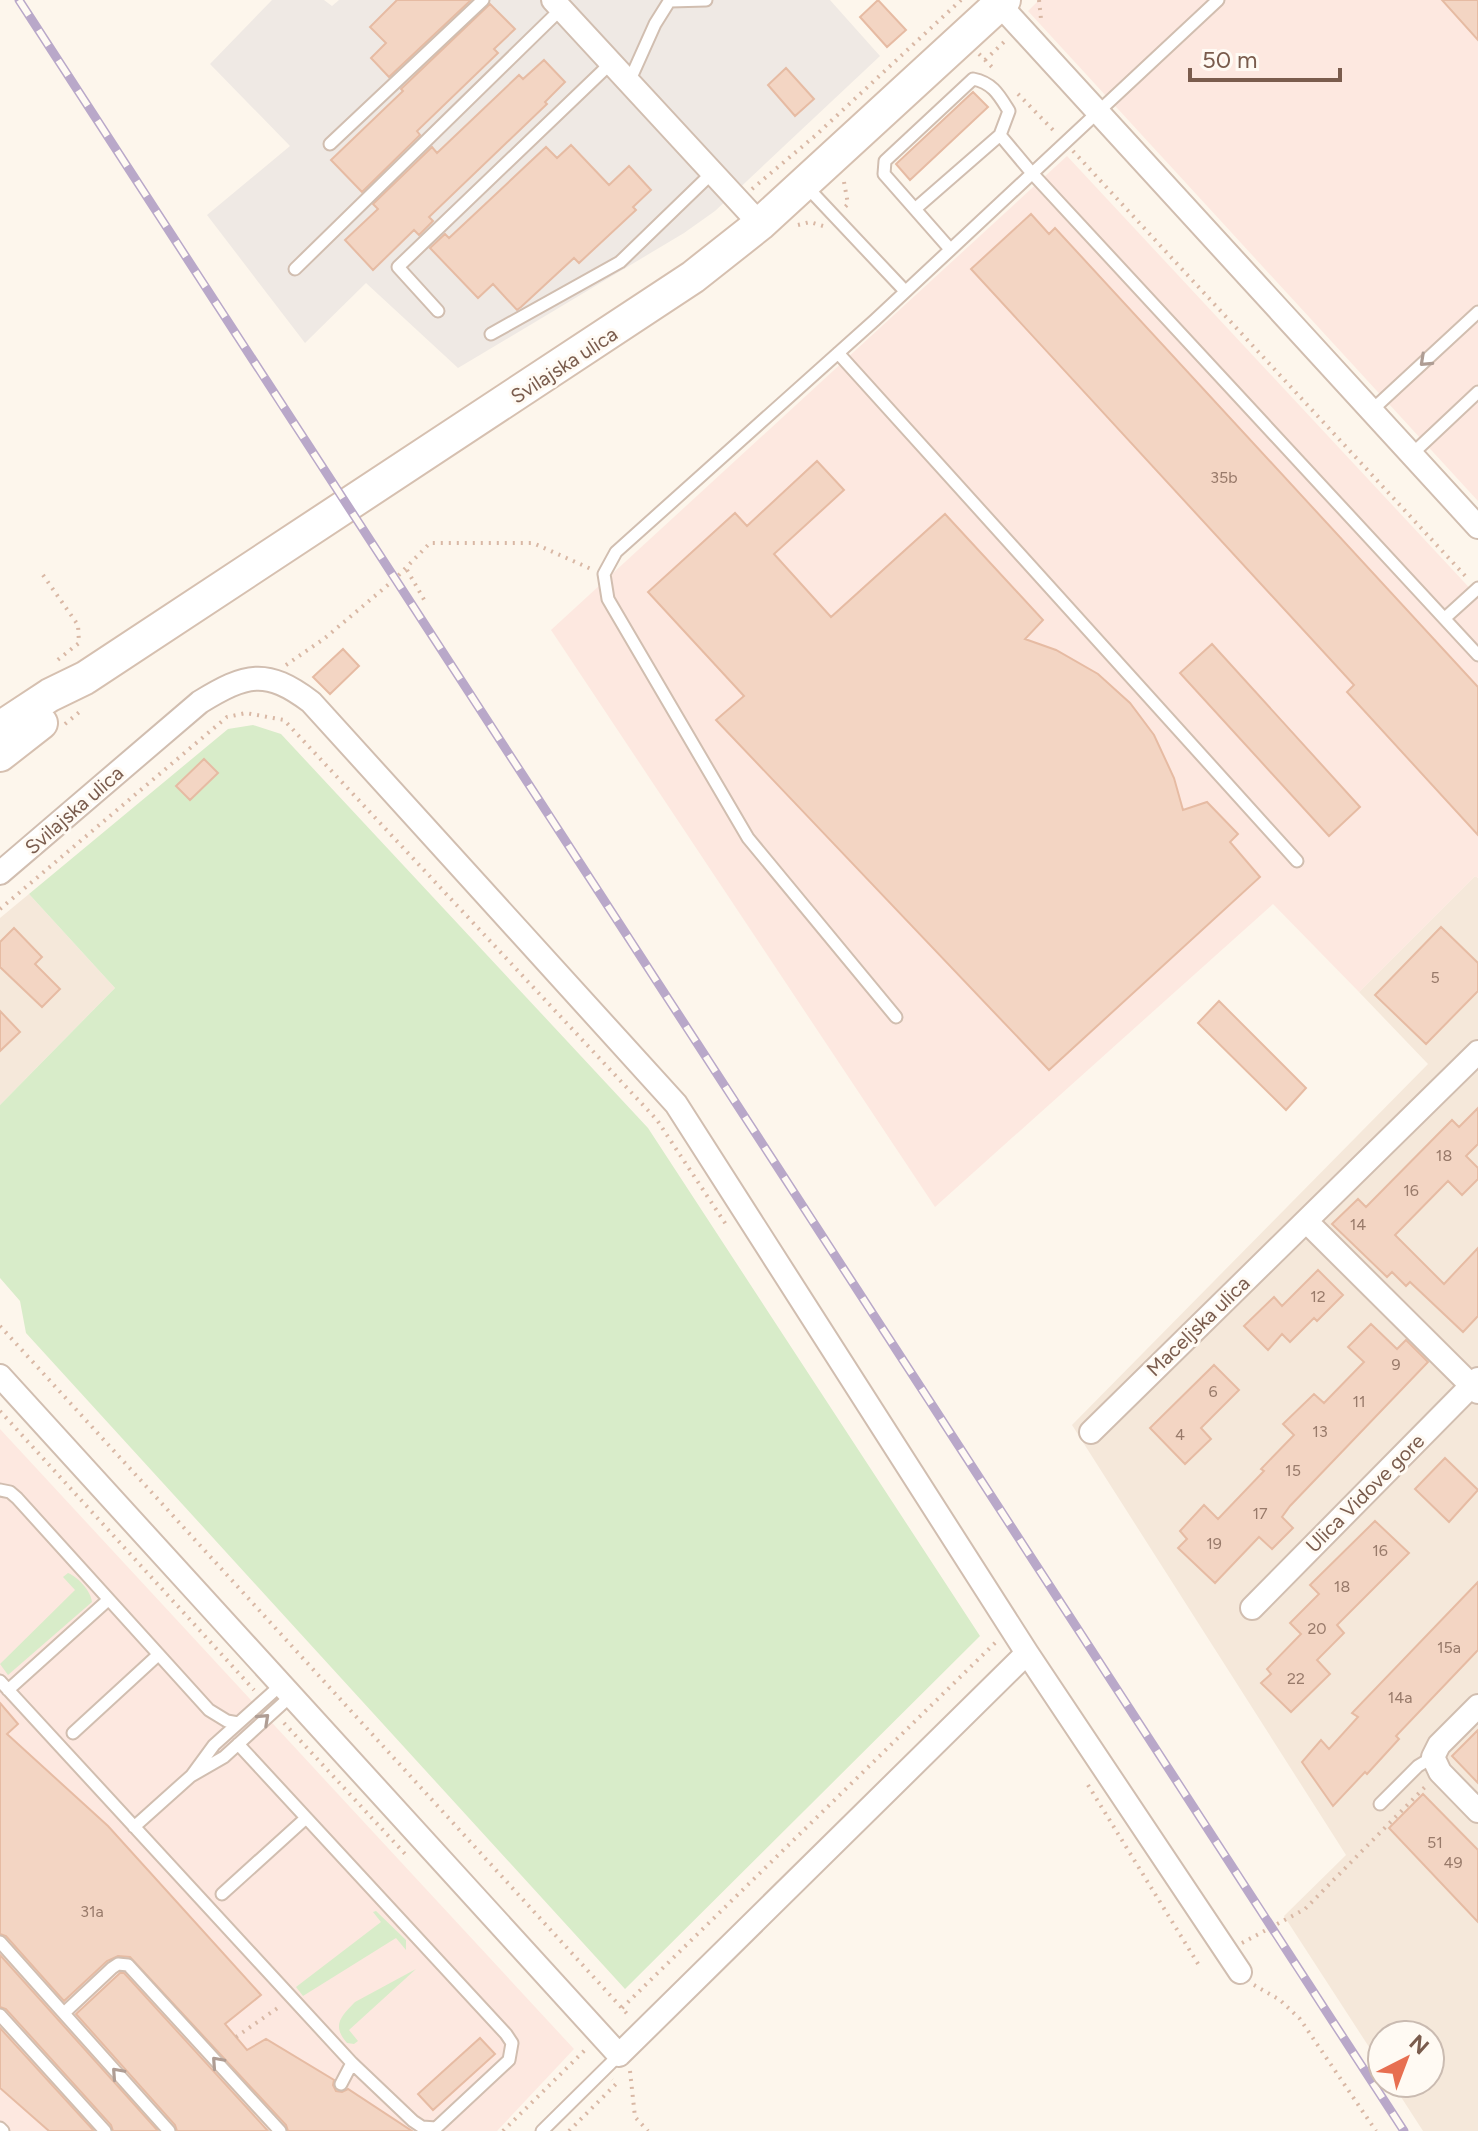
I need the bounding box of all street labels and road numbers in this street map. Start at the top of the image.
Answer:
street label: Svilajska ulica [506,322,622,408]
street label: Svilajska ulica [20,761,128,859]
street label: Maceljska ulica [1142,1271,1254,1381]
street label: Ulica Vidove gore [1301,1429,1429,1557]

